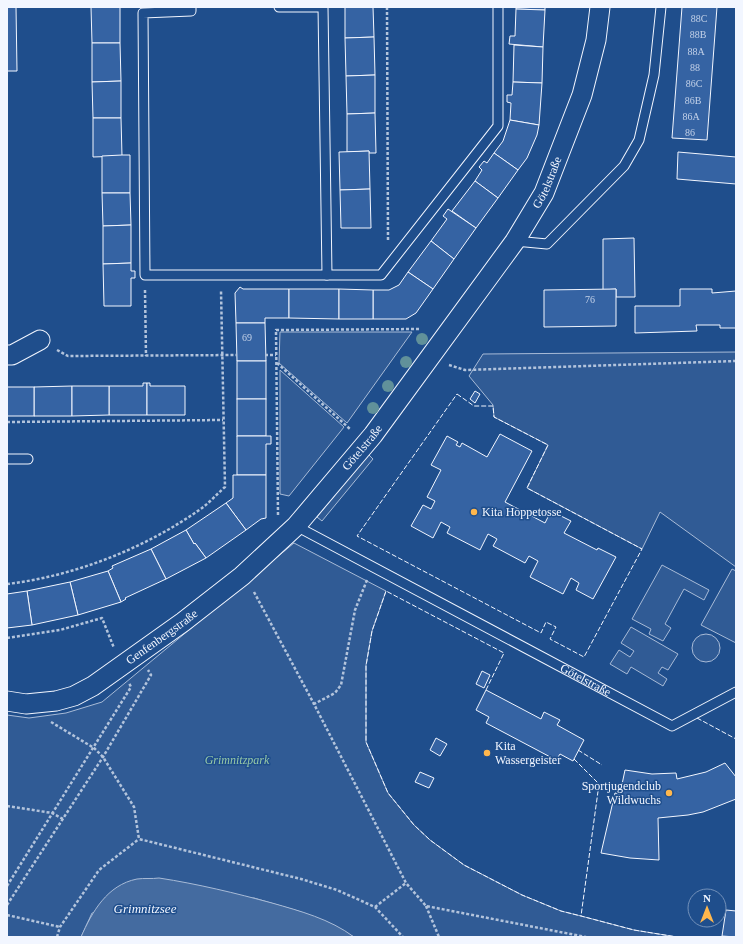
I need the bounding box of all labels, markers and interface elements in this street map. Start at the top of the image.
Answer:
house number: 88C [691,13,708,24]
house number: 88B [690,29,707,40]
house number: 88A [687,46,705,57]
house number: 88 [690,62,700,73]
house number: 86C [686,78,703,89]
house number: 86B [685,95,702,106]
house number: 86A [682,111,700,122]
house number: 86 [685,127,695,138]
street label: Götelstraße [529,154,564,211]
house number: 76 [585,294,595,305]
house number: 69 [242,332,252,343]
street label: Götelstraße [339,422,385,473]
place label: Kita Hoppetosse [482,505,562,519]
marker: Kita Hoppetosse [469,507,479,517]
street label: Genfenbergstraße [123,606,200,667]
street label: Götelstraße [558,661,613,699]
place label: Kita Wassergeister [495,739,561,767]
marker: Kita Wassergeister [482,748,492,758]
park label: Grimnitzpark [205,753,270,767]
place label: Sportjugendclub Wildwuchs [582,779,661,807]
marker: Sportjugendclub Wildwuchs [664,788,674,798]
north arrow [687,888,727,928]
text: N [703,892,711,904]
water label: Grimnitzsee [114,901,177,916]

